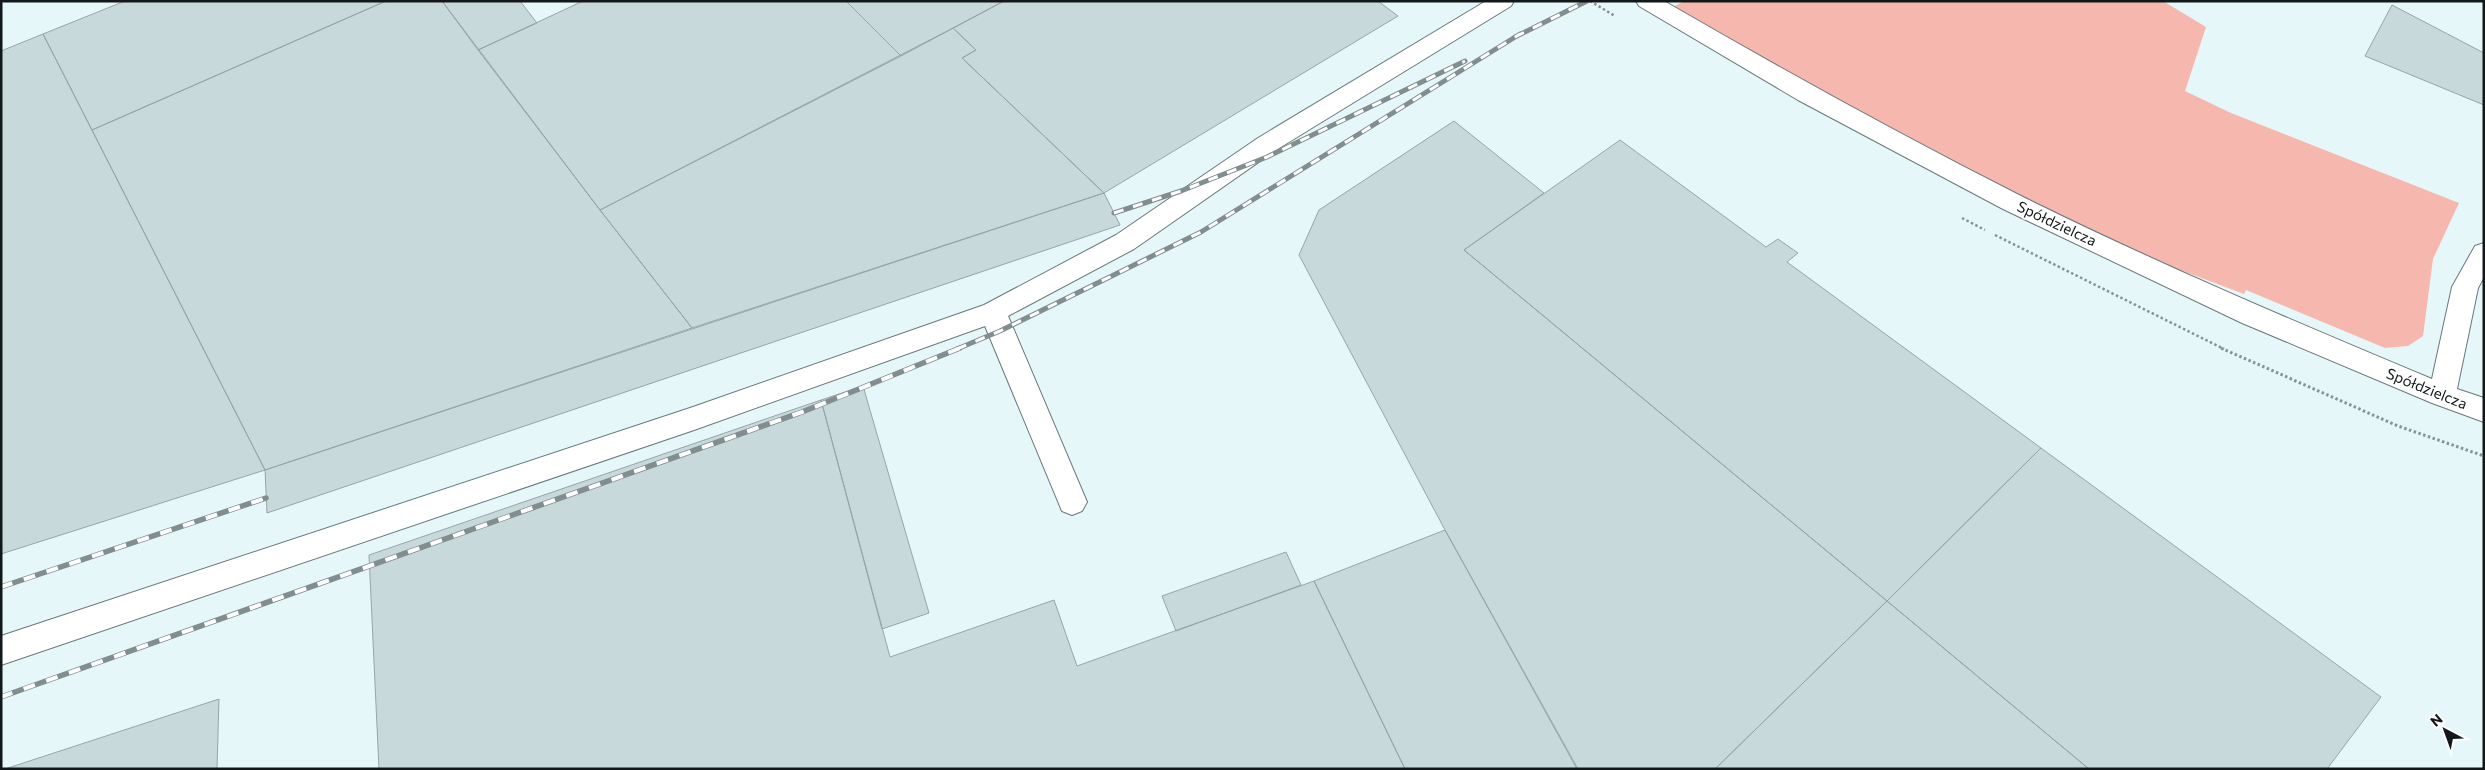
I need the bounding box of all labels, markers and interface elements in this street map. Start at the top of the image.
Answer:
street label: Spółdzielcza [2014,197,2100,249]
street label: Spółdzielcza [2384,364,2470,412]
north arrow [2420,705,2470,755]
text: N [2427,710,2446,730]

